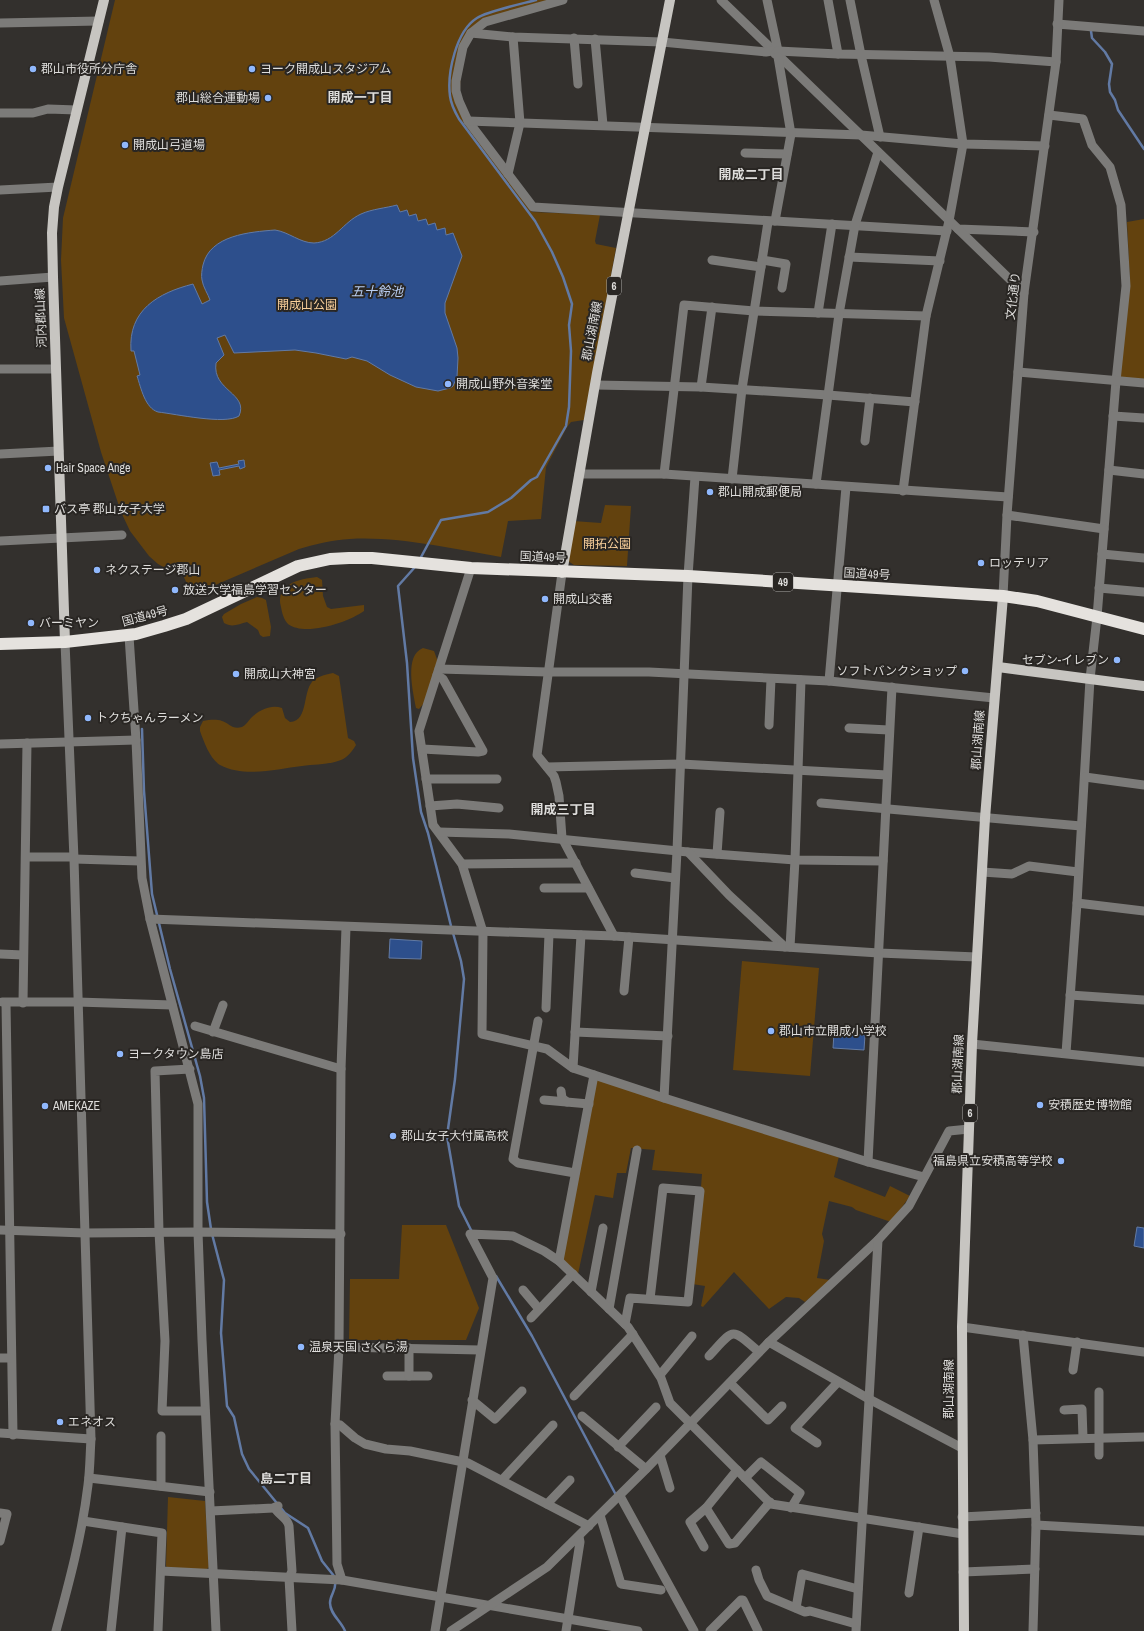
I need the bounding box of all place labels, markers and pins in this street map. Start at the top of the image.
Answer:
place label: 郡山市役所分庁舎 [41,61,137,77]
place label: ヨーク開成山スタジアム [260,61,391,77]
marker: 郡山市役所分庁舎 [28,64,38,74]
marker: ヨーク開成山スタジアム [247,64,257,74]
place label: 郡山総合運動場 [176,90,260,106]
marker: 郡山総合運動場 [263,93,273,103]
place label: 開成山弓道場 [133,137,205,153]
marker: 開成山弓道場 [120,140,130,150]
place label: 開成山野外音楽堂 [456,376,552,392]
marker: 開成山野外音楽堂 [443,379,453,389]
place label: Hair Space Ange [56,460,130,476]
marker: Hair Space Ange [43,463,53,473]
place label: 郡山開成郵便局 [718,484,802,500]
marker: 郡山開成郵便局 [705,487,715,497]
place label: バス亭 郡山女子大学 [54,501,165,517]
marker: バス亭 郡山女子大学 [41,504,51,514]
place label: ロッテリア [989,555,1049,571]
marker: ロッテリア [976,558,986,568]
place label: ネクステージ郡山 [105,562,200,578]
marker: ネクステージ郡山 [92,565,102,575]
place label: 放送大学福島学習センター [183,582,327,598]
marker: 放送大学福島学習センター [170,585,180,595]
place label: 開成山交番 [553,591,613,607]
marker: 開成山交番 [540,594,550,604]
place label: バーミヤン [39,615,99,631]
marker: バーミヤン [26,618,36,628]
place label: セブン-イレブン [1022,652,1109,668]
marker: セブン-イレブン [1112,655,1122,665]
place label: ソフトバンクショップ [836,663,957,679]
place label: 開成山大神宮 [244,666,316,682]
marker: ソフトバンクショップ [960,666,970,676]
marker: 開成山大神宮 [231,669,241,679]
place label: トクちゃんラーメン [96,710,204,726]
marker: トクちゃんラーメン [83,713,93,723]
place label: 郡山市立開成小学校 [779,1023,887,1039]
marker: 郡山市立開成小学校 [766,1026,776,1036]
place label: ヨークタウン島店 [128,1046,224,1062]
marker: ヨークタウン島店 [115,1049,125,1059]
place label: 安積歴史博物館 [1048,1097,1132,1113]
place label: AMEKAZE [52,1098,100,1114]
marker: 安積歴史博物館 [1035,1100,1045,1110]
marker: AMEKAZE [40,1101,50,1111]
place label: 郡山女子大付属高校 [401,1128,509,1144]
marker: 郡山女子大付属高校 [388,1131,398,1141]
place label: 福島県立安積高等学校 [933,1153,1053,1169]
marker: 福島県立安積高等学校 [1056,1156,1066,1166]
place label: 温泉天国 さくら湯 [309,1339,408,1355]
marker: 温泉天国 さくら湯 [296,1342,306,1352]
place label: エネオス [68,1414,116,1430]
marker: エネオス [55,1417,65,1427]

